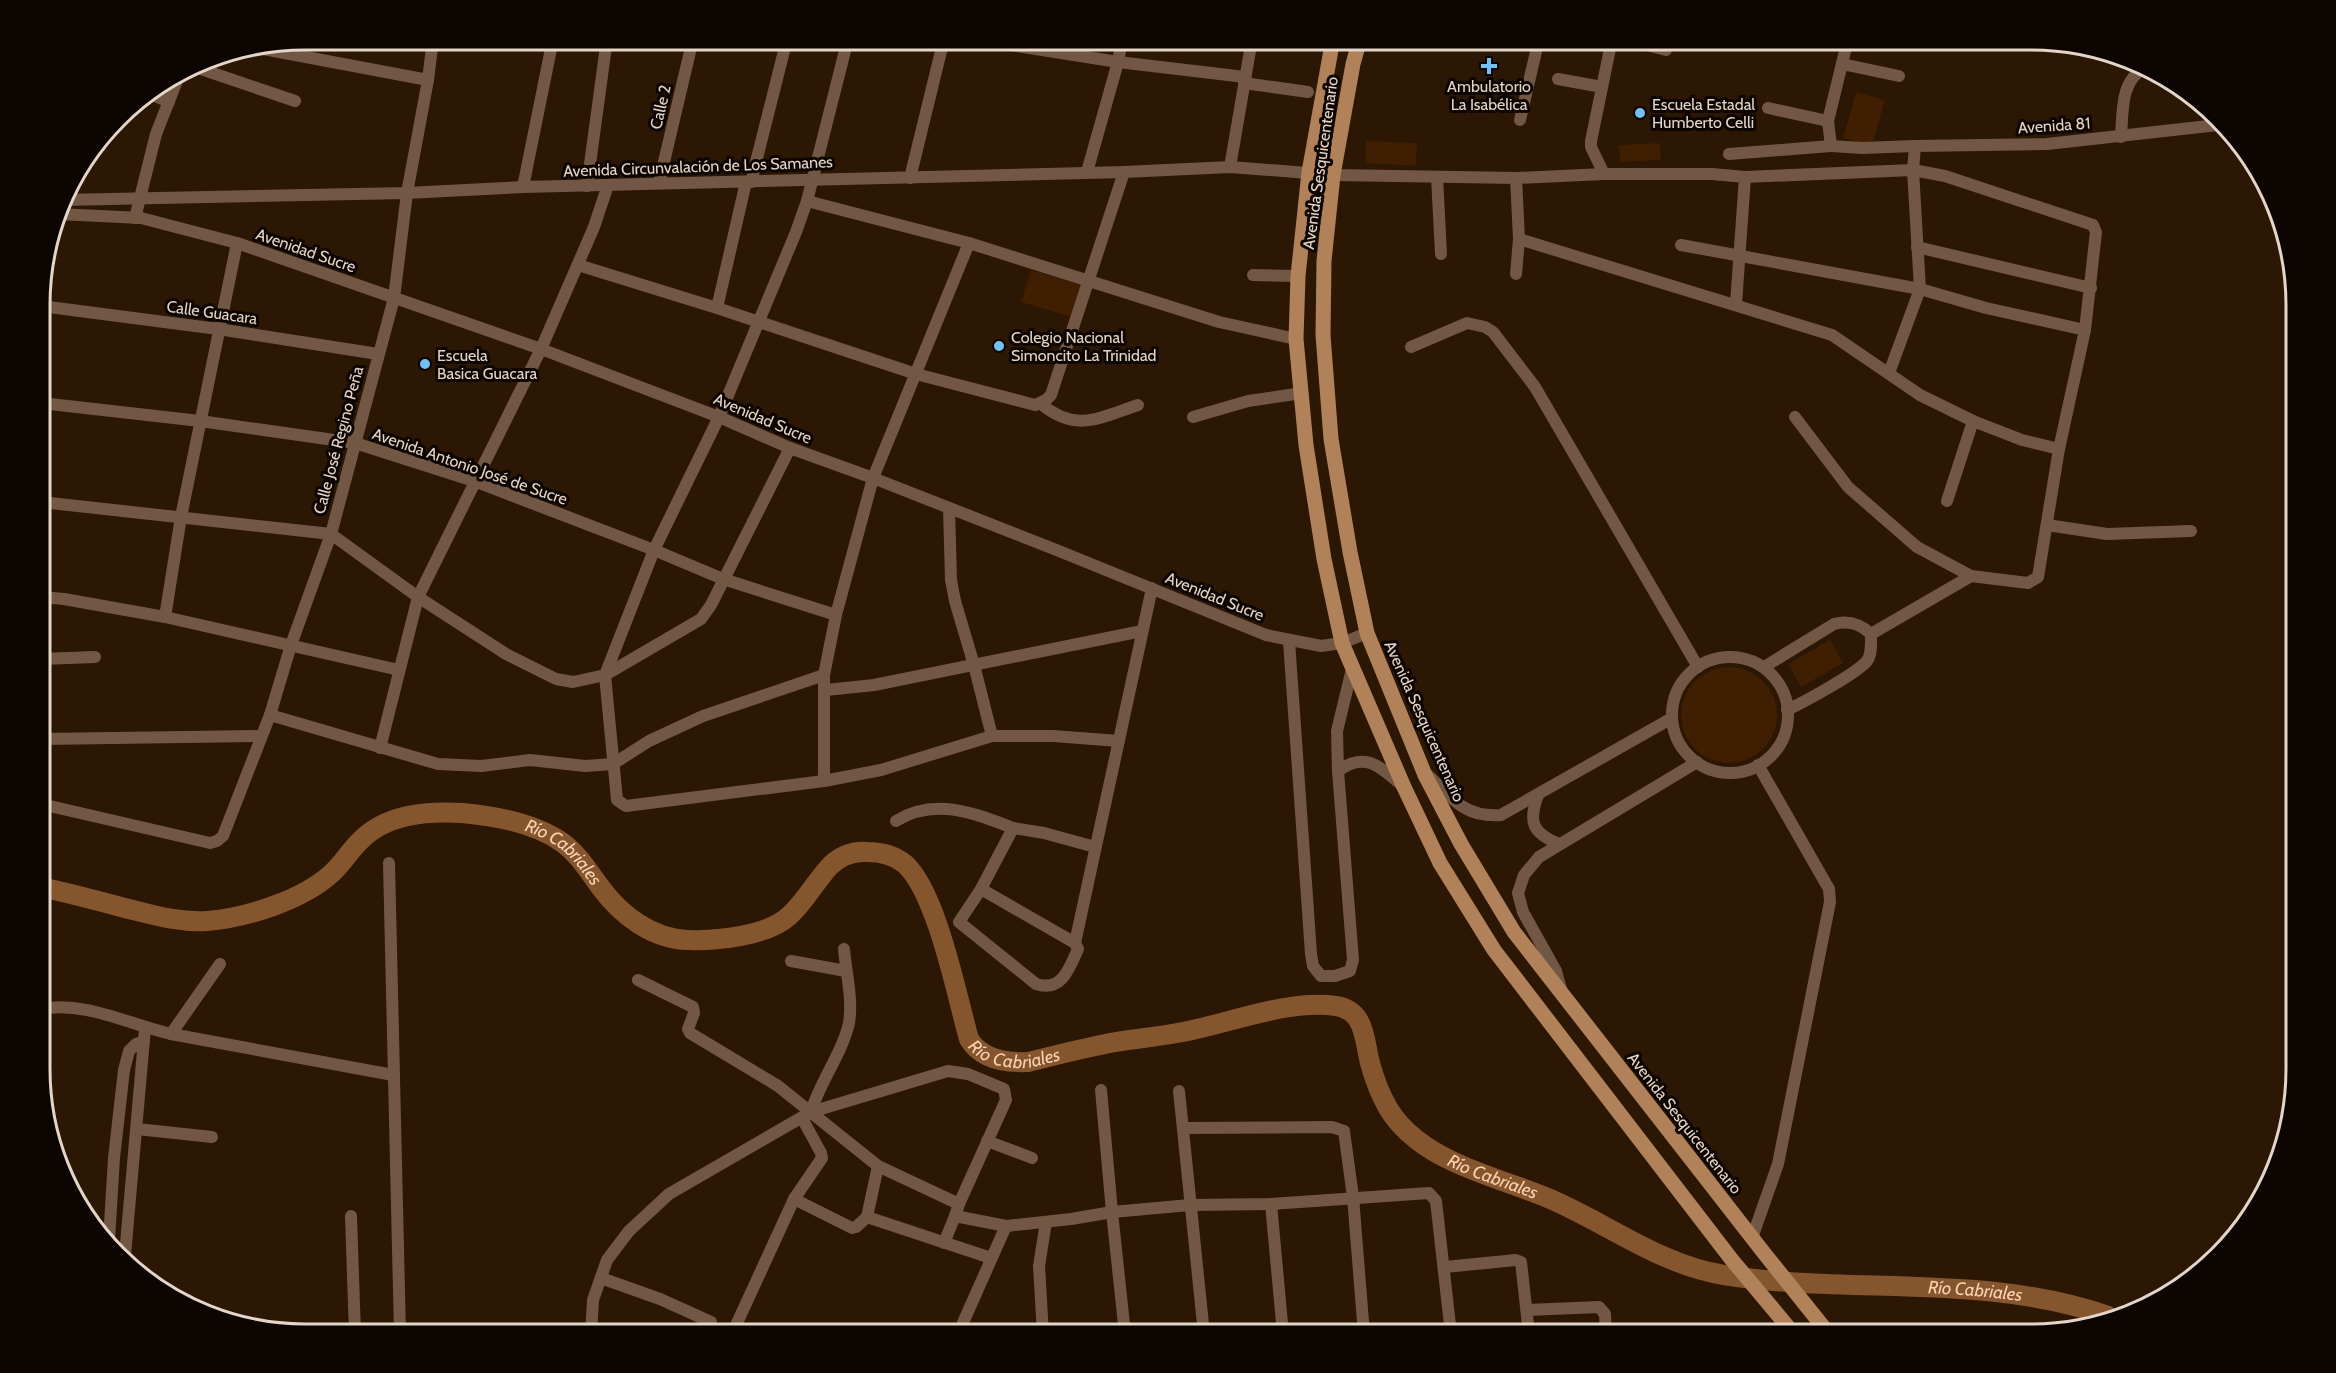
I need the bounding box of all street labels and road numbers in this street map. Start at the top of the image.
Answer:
street label: Avenida Sesquicentenario [1299,75,1342,251]
street label: Calle 2 [646,83,675,131]
street label: Avenida 81 [2017,113,2091,138]
street label: Avenida Circunvalación de Los Samanes [563,152,833,181]
street label: Avenidad Sucre [253,224,358,276]
street label: Calle Guacara [166,297,259,328]
street label: Calle José Regino Peña [310,364,367,516]
street label: Avenidad Sucre [711,389,815,448]
street label: Avenida Antonio José de Sucre [370,424,570,509]
street label: Avenidad Sucre [1163,568,1267,625]
street label: Avenida Sesquicentenario [1380,638,1469,805]
street label: Avenida Sesquicentenario [1624,1049,1746,1198]

